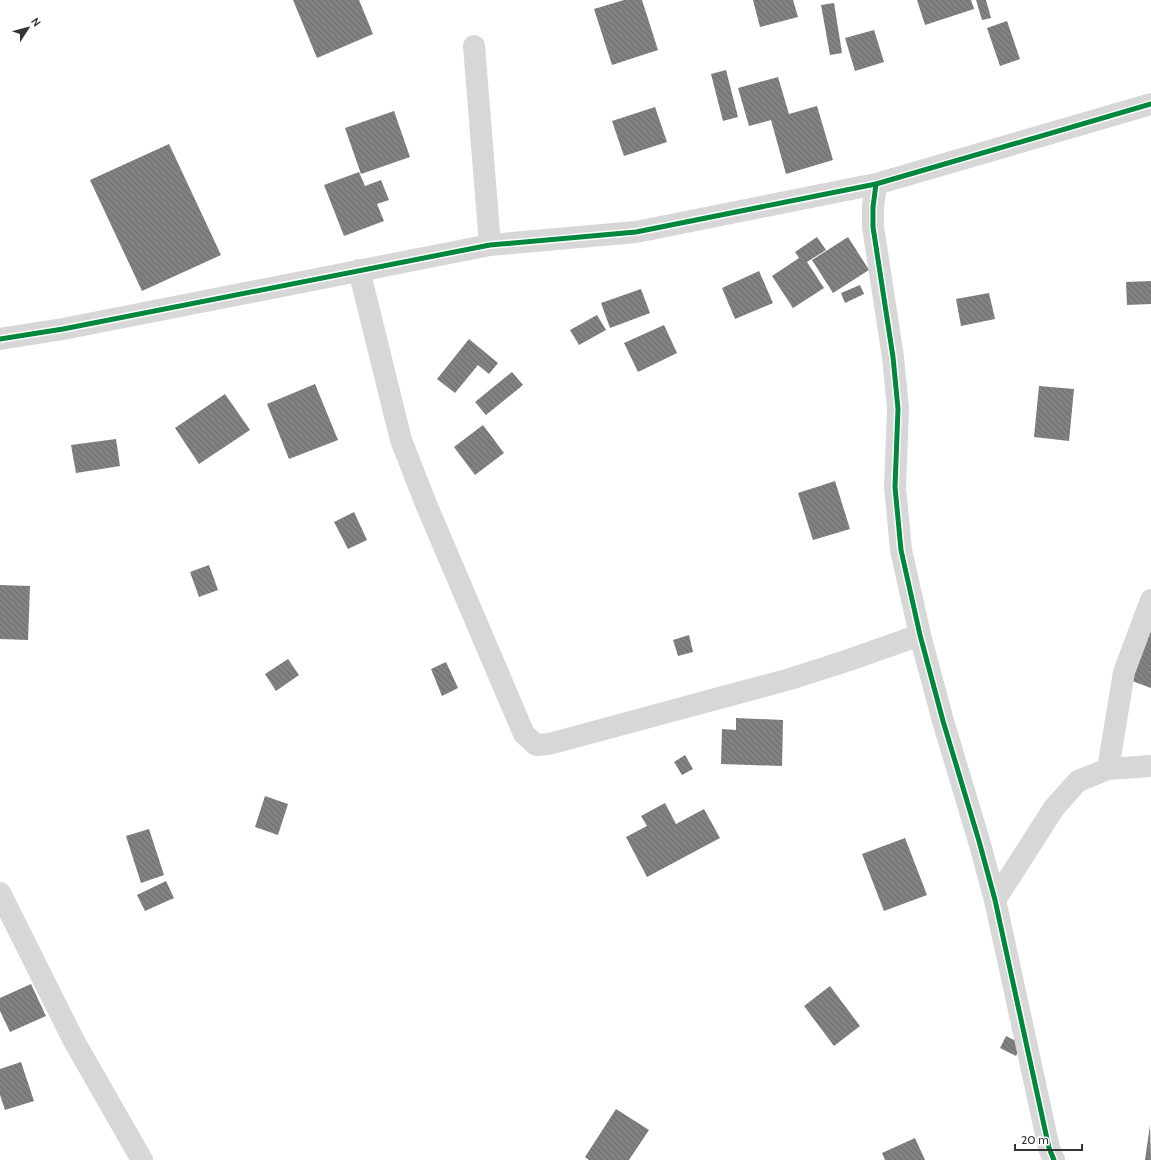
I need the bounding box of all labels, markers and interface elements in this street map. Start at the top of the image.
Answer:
north arrow [8,8,48,48]
text: N [28,15,44,29]
scale bar [1015,1126,1082,1152]
text: 20 m [1021,1132,1049,1147]

